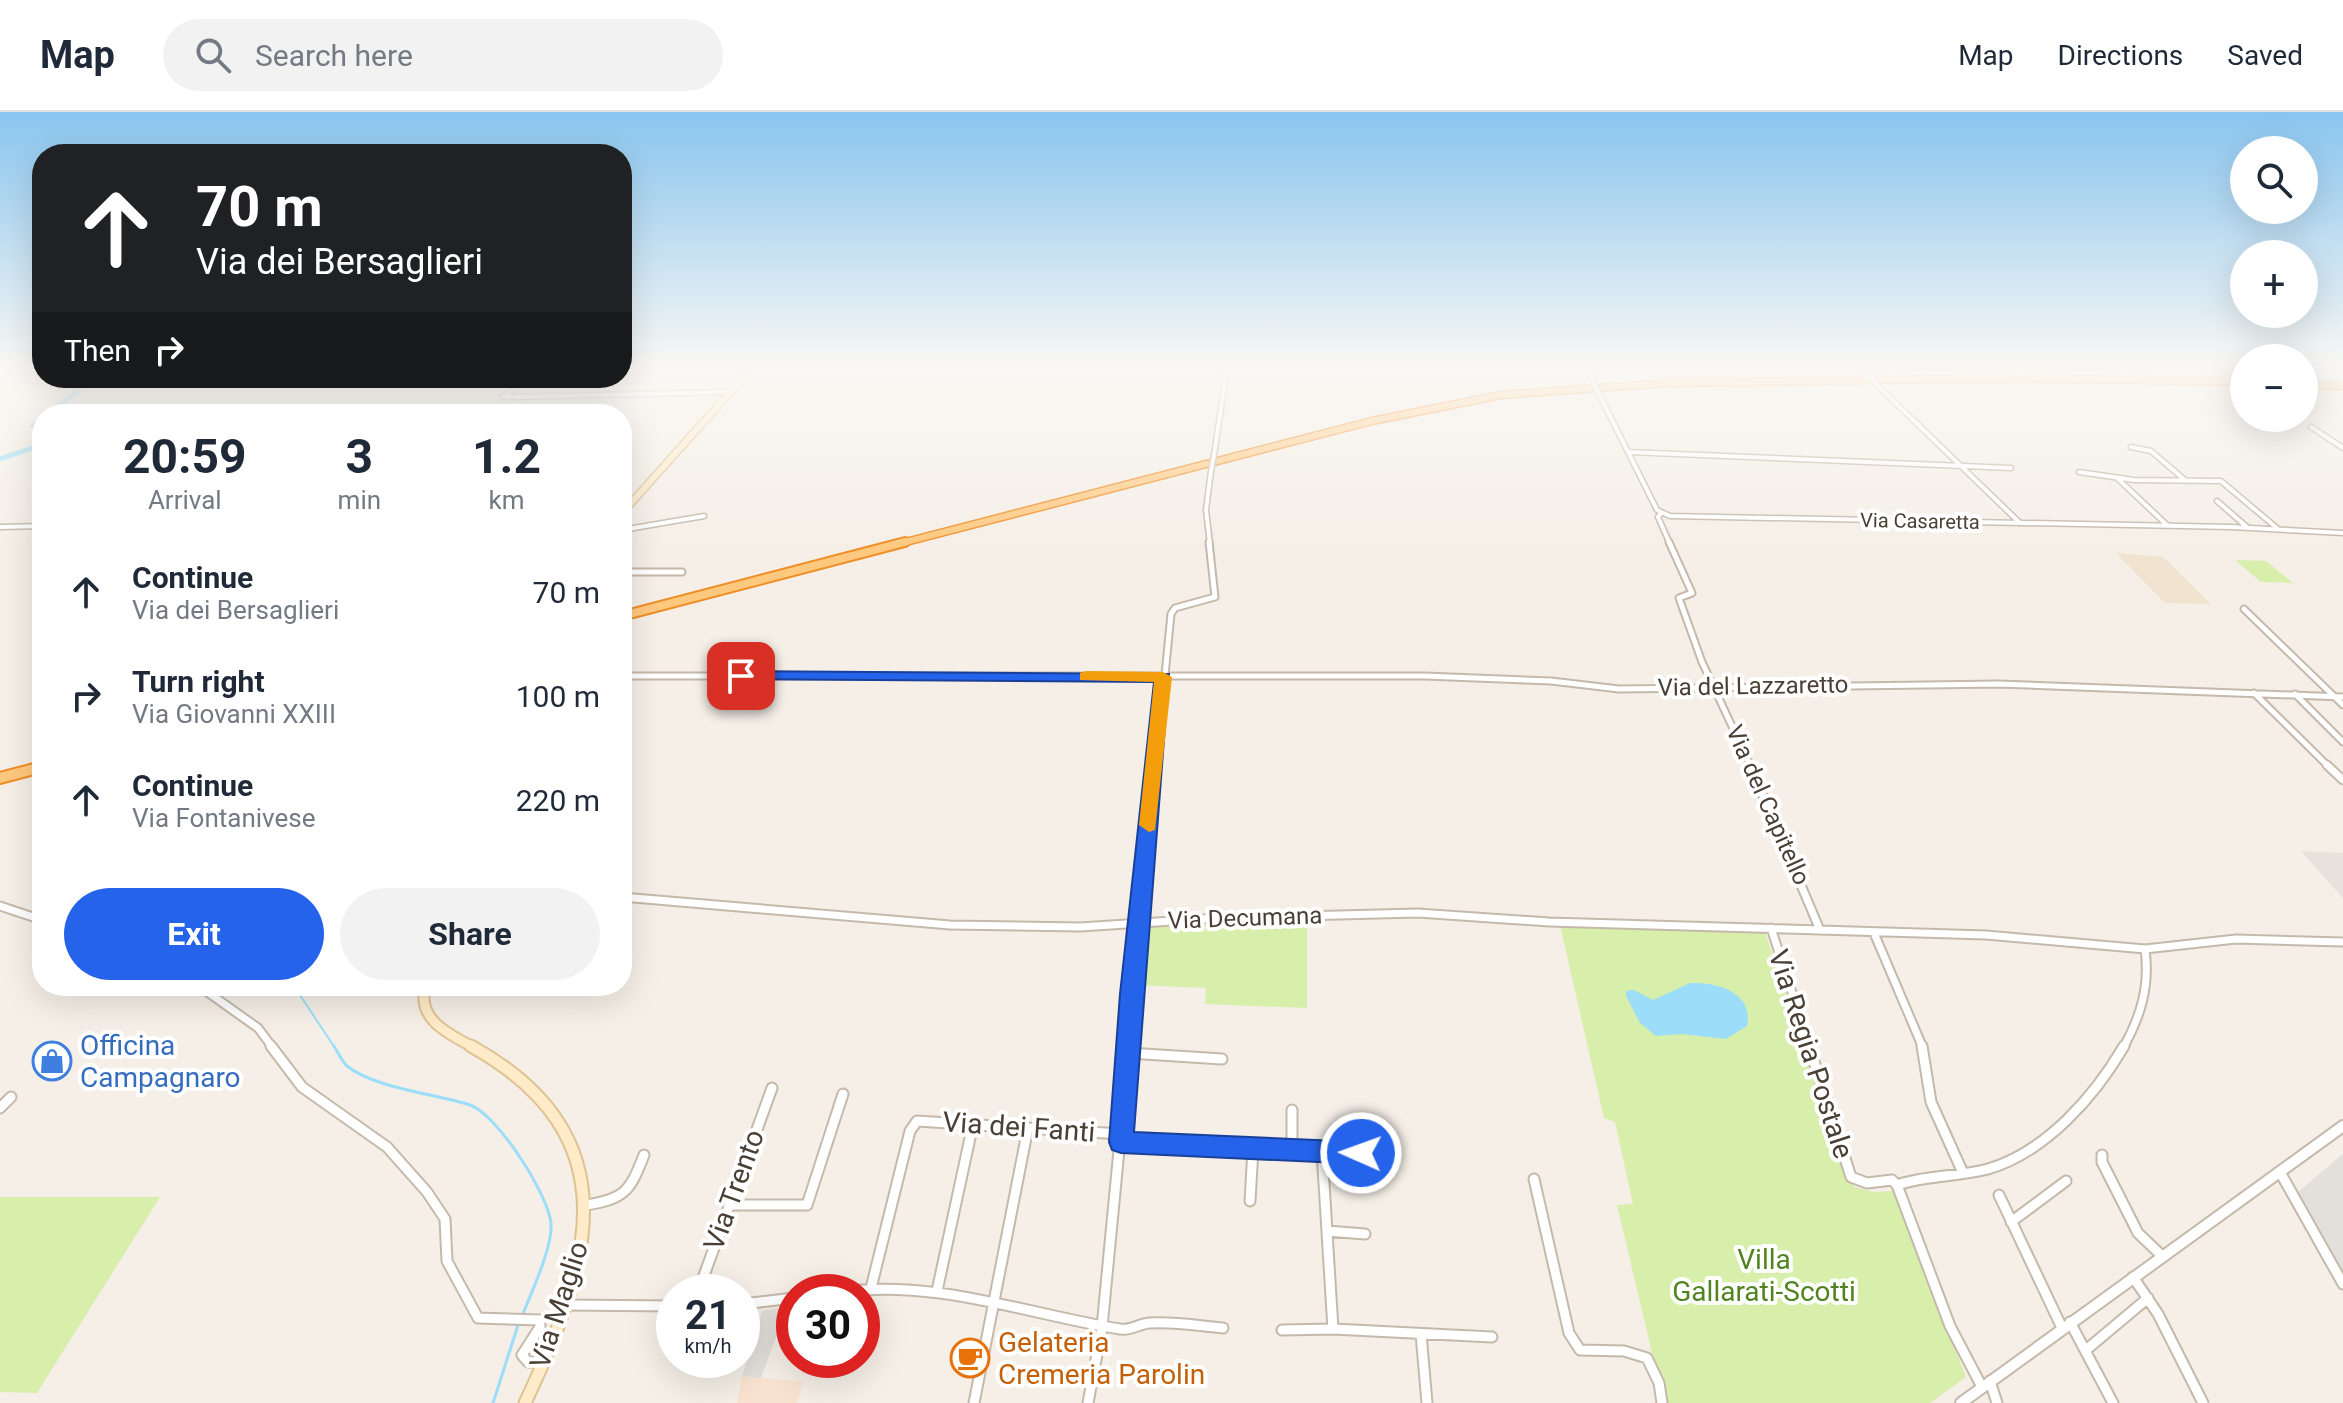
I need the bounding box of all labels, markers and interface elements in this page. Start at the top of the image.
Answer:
search box [163,19,723,91]
text: Map [40,33,115,77]
icon: search [191,33,235,77]
text: Search here [255,38,413,73]
text: Map [1958,39,2014,72]
text: Directions [2058,39,2183,72]
text: Saved [2227,39,2303,72]
map controls [2230,136,2318,432]
button: search [2230,136,2318,224]
text: 70 m [196,174,323,240]
icon: ahead [64,176,168,280]
button: + [2230,240,2318,328]
text: Via dei Bersaglieri [196,241,483,283]
icon: right [147,328,191,372]
text: Then [64,333,131,368]
button: − [2230,344,2318,432]
text: 20:59 [123,428,247,485]
text: 3 [346,428,373,485]
text: 1.2 [472,428,541,485]
text: Arrival [148,485,222,515]
text: min [338,485,381,515]
text: km [489,485,525,515]
street label: Via Casaretta [1860,508,1980,534]
text: Continue [132,560,253,595]
icon: ahead [64,570,108,614]
text: 70 m [533,575,600,610]
text: Via dei Bersaglieri [132,595,339,625]
pin [707,642,775,710]
icon: arrive [719,654,763,698]
text: Turn right [132,664,265,699]
street label: Via del Lazzaretto [1657,670,1849,702]
icon: right [64,674,108,718]
text: 100 m [516,679,600,714]
text: Via Giovanni XXIII [132,699,336,729]
street label: Via del Capitello [1720,721,1816,889]
text: Continue [132,768,253,803]
icon: ahead [64,778,108,822]
text: 220 m [516,783,600,818]
text: Via Fontanivese [132,803,316,833]
button: Exit [64,888,324,980]
button: Share [340,888,600,980]
street label: Via Decumana [1167,901,1323,935]
street label: Via Regia Postale [1762,945,1860,1163]
place label: Officina Campagnaro [80,1029,241,1094]
shop icon: Officina Campagnaro [31,1040,73,1082]
street label: Via dei Fanti [942,1105,1096,1149]
position arrow [1319,1111,1403,1195]
street label: Via Trento [697,1125,771,1255]
street label: Via Maglio [523,1237,595,1373]
park label: Villa Gallarati-Scotti [1672,1243,1856,1308]
speed limit sign: 30 [776,1274,880,1378]
text: 21 [685,1292,731,1339]
place label: Gelateria Cremeria Parolin [998,1326,1205,1391]
text: km/h [685,1334,731,1358]
cafe icon: Gelateria Cremeria Parolin [949,1337,991,1379]

